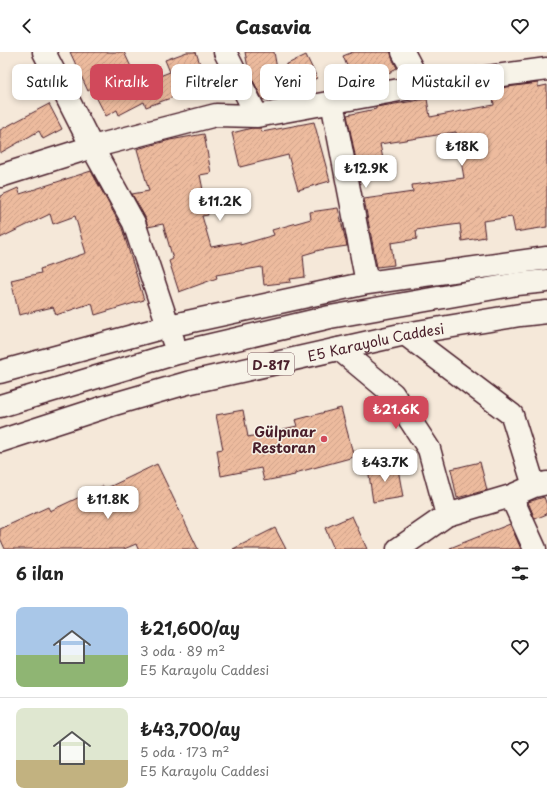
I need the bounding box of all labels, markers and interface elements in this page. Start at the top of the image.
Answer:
text: Casavia [236,13,311,40]
icon: back [16,15,38,37]
icon: heart [509,15,531,37]
chip: Satılık [12,64,82,100]
chip: Kiralık [90,64,163,100]
chip: Filtreler [171,64,252,100]
chip: Yeni [260,64,316,100]
chip: Daire [324,64,389,100]
chip: Müstakil ev [397,64,504,100]
pin: ₺18K [438,133,486,167]
text: ₺18K [445,136,479,155]
pin: ₺12.9K [333,155,399,189]
text: ₺12.9K [344,158,388,177]
pin: ₺11.2K [187,188,253,222]
text: ₺11.2K [198,191,242,210]
street label: E5 Karayolu Caddesi [305,317,446,366]
road number: D-817 [248,353,294,375]
pin: ₺21.6K [363,396,429,430]
text: ₺21.6K [372,399,420,418]
place label: Gülpınar Restoran [252,421,317,458]
marker: Gülpınar Restoran [319,434,329,444]
pin: ₺43.7K [352,449,418,483]
text: ₺43.7K [361,452,409,471]
pin: ₺11.8K [75,486,141,520]
text: ₺11.8K [87,489,129,508]
text: 6 ilan [16,560,64,586]
icon: filters [509,562,531,584]
text: ₺21,600/ay [140,615,240,641]
icon: home [48,623,96,671]
icon: heart [509,636,531,658]
text: 3 oda · 89 m² [140,641,225,660]
text: E5 Karayolu Caddesi [140,660,269,679]
text: ₺43,700/ay [140,716,241,742]
icon: home [48,724,96,772]
icon: heart [509,737,531,759]
text: 5 oda · 173 m² [140,742,230,761]
text: E5 Karayolu Caddesi [140,761,269,780]

